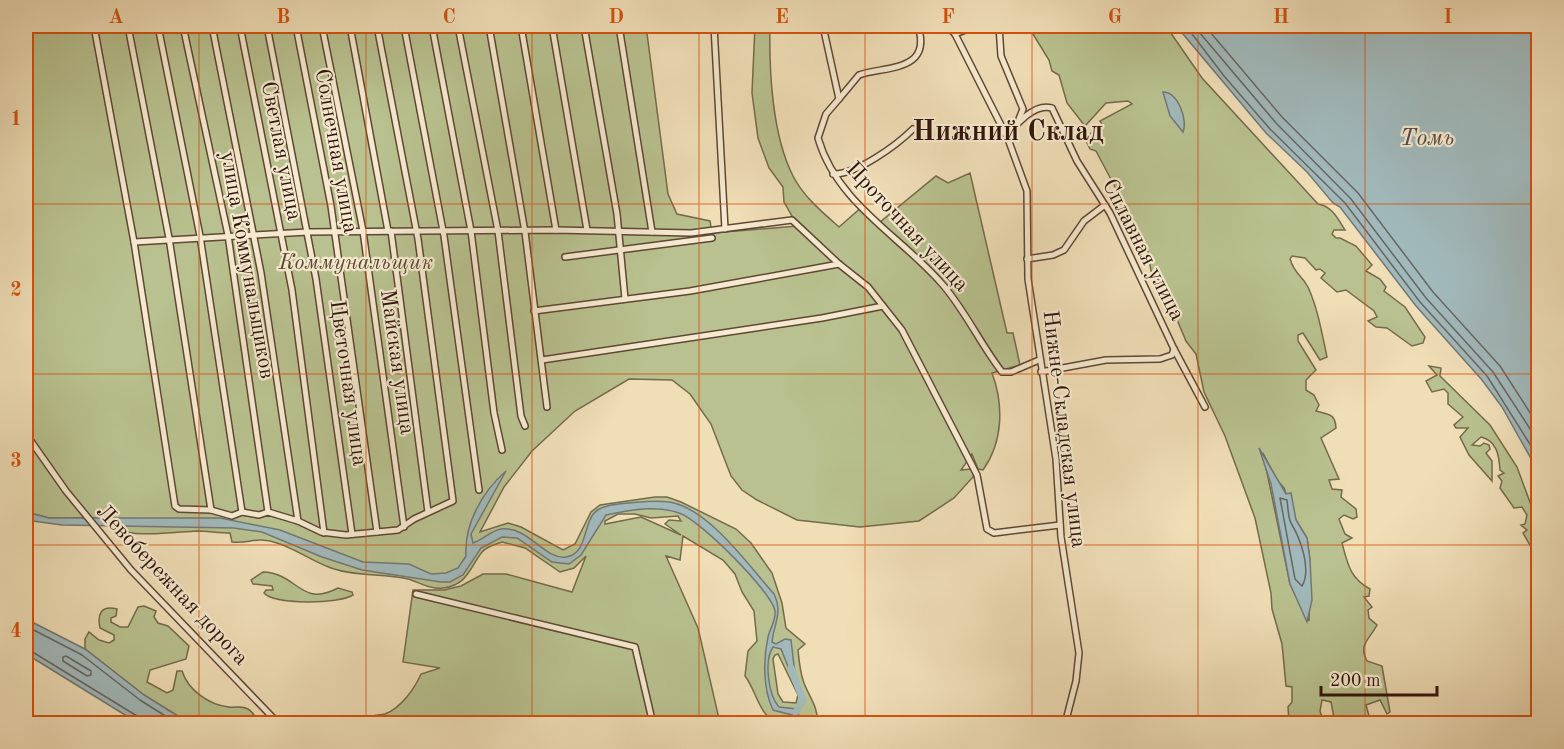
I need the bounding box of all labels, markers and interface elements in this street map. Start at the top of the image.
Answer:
text: A [108,8,124,28]
text: B [276,8,290,28]
text: C [442,8,456,28]
text: D [608,8,624,28]
text: E [775,8,789,28]
text: F [941,8,955,28]
text: G [1108,8,1122,28]
text: H [1273,8,1289,28]
text: I [1444,8,1452,28]
street label: Солнечная улица [311,67,361,235]
street label: Светлая улица [257,80,305,223]
text: 1 [10,110,22,130]
district label: Нижний Склад [912,118,1104,147]
water label: Томь [1400,127,1454,151]
street label: улица Коммунальщиков [216,150,278,380]
street label: Проточная улица [841,158,973,296]
street label: Сплавная улица [1098,175,1188,325]
park label: Коммунальщик [278,252,433,274]
text: 2 [10,281,22,301]
street label: Майская улица [376,288,418,436]
street label: Цветочная улица [325,299,371,468]
street label: Нижне-Складская улица [1039,309,1090,549]
text: 3 [10,452,22,472]
street label: Левобережная дорога [92,500,252,670]
text: 4 [10,622,22,642]
scale bar [1321,659,1436,697]
text: 200 m [1330,672,1381,690]

